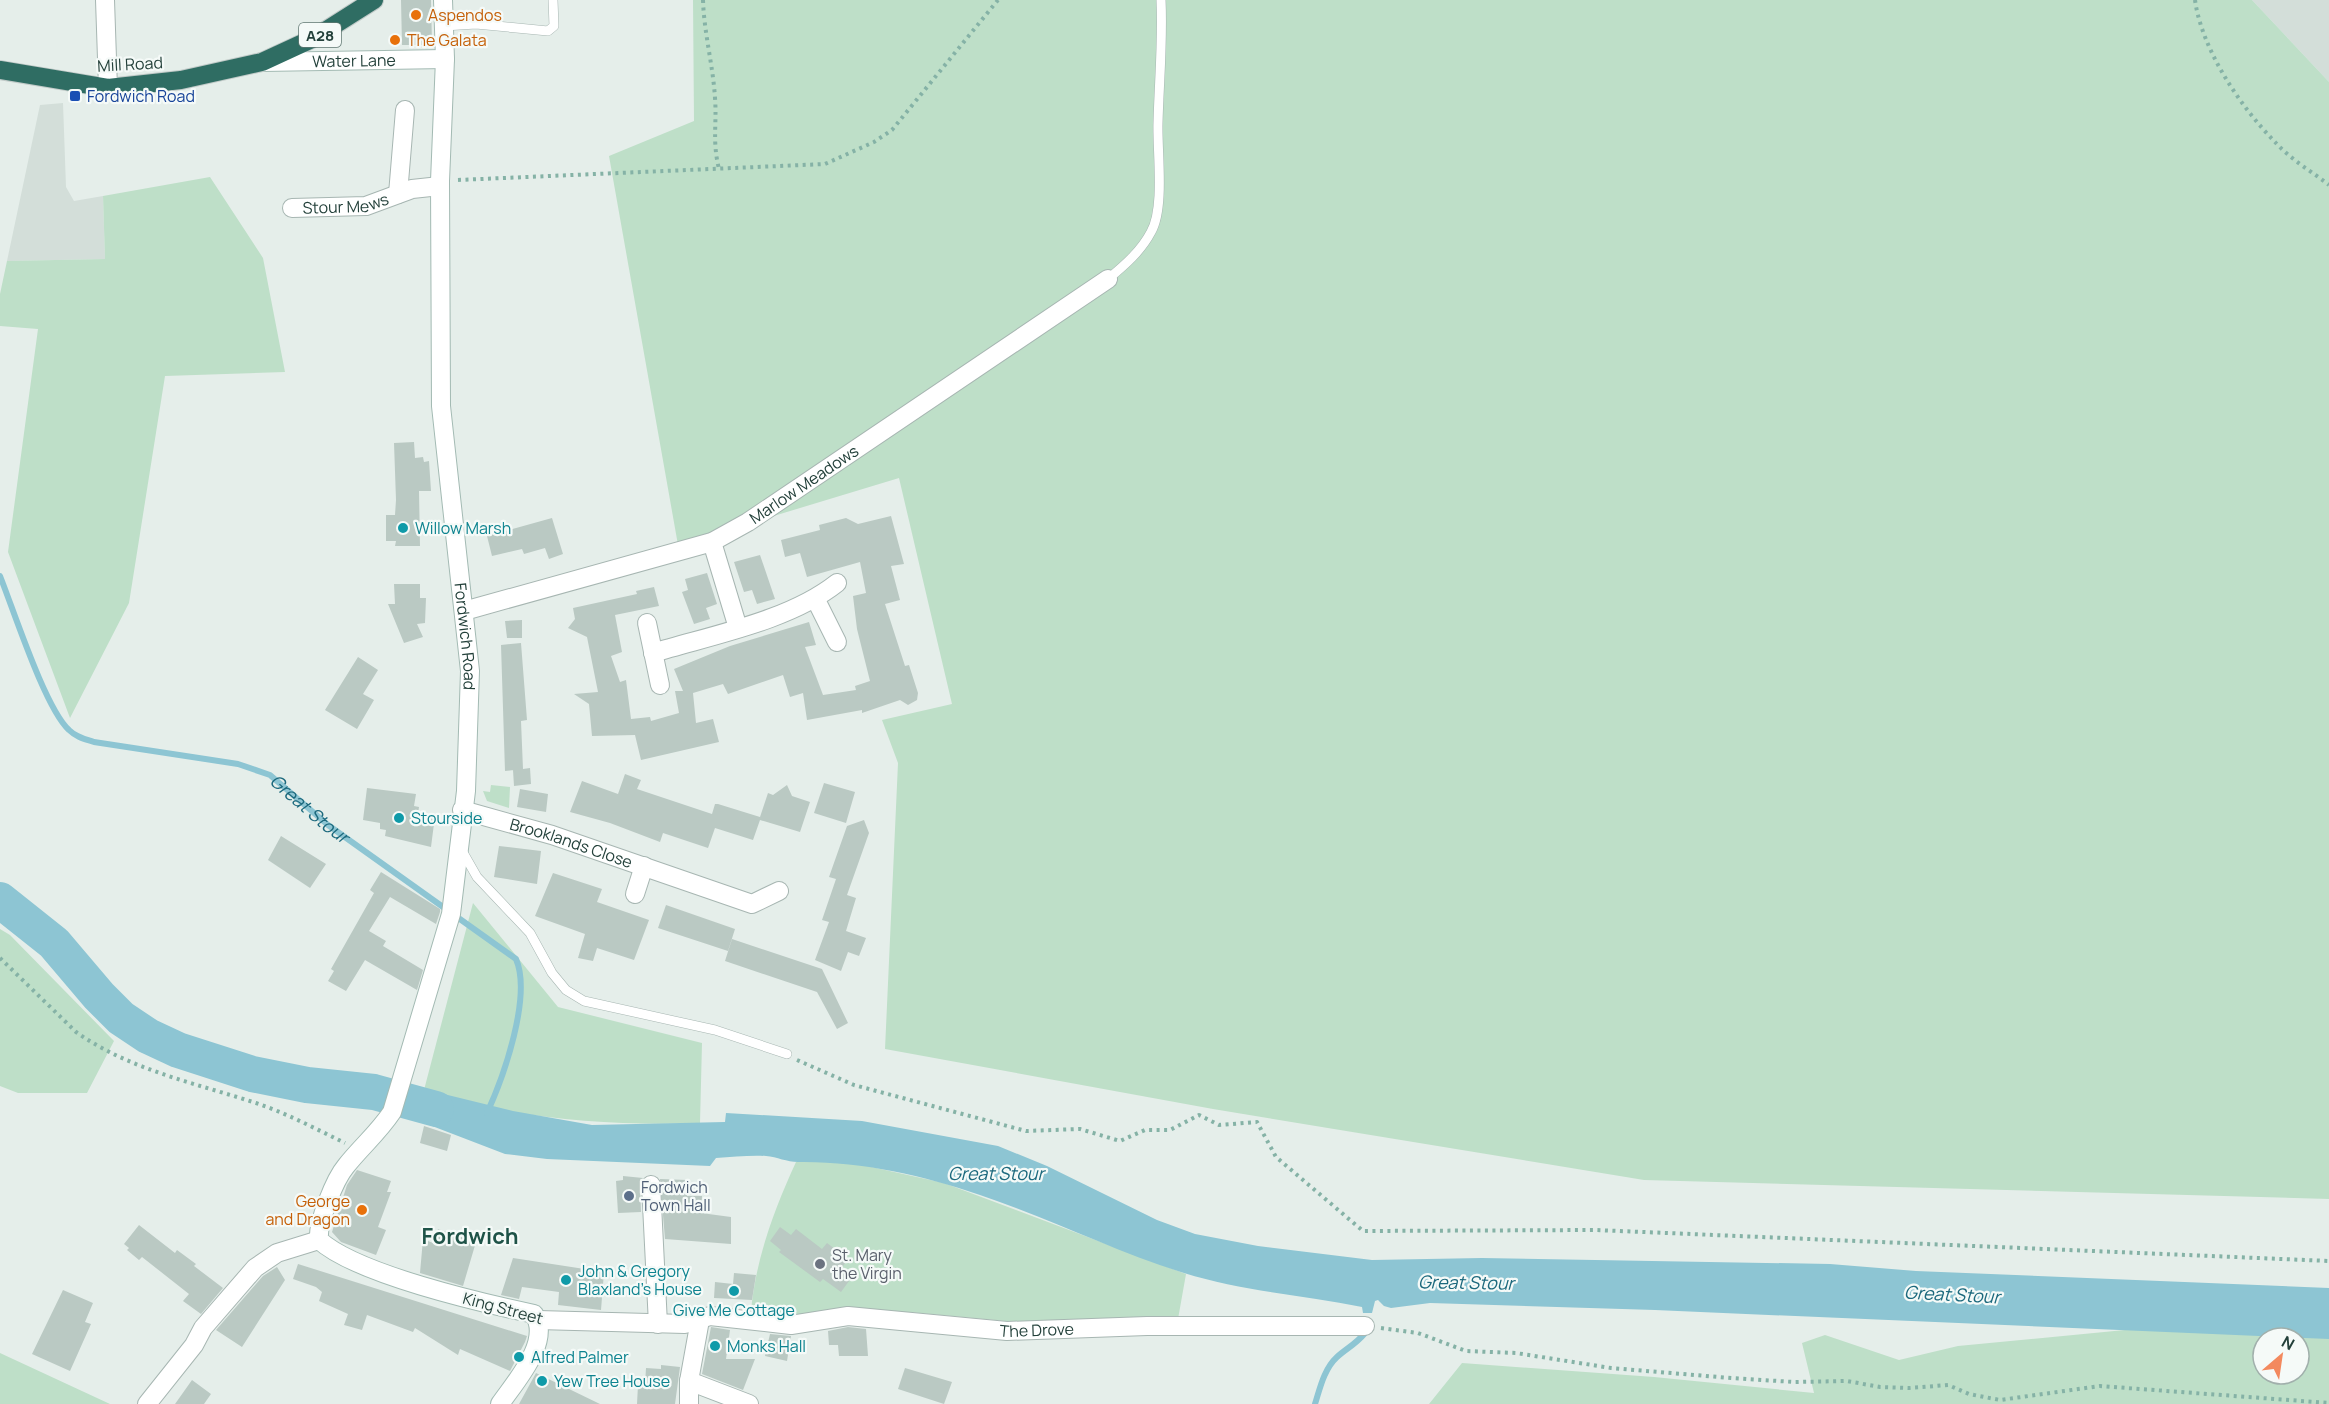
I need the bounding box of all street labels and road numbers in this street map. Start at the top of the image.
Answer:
road number: A28 [299,23,341,47]
street label: Water Lane [312,49,396,72]
street label: Mill Road [97,51,163,77]
street label: Stour Mews [302,188,392,219]
street label: Marlow Meadows [745,440,863,529]
street label: Fordwich Road [449,582,481,691]
street label: Brooklands Close [507,813,635,873]
street label: King Street [460,1287,546,1329]
street label: The Drove [999,1318,1074,1342]

